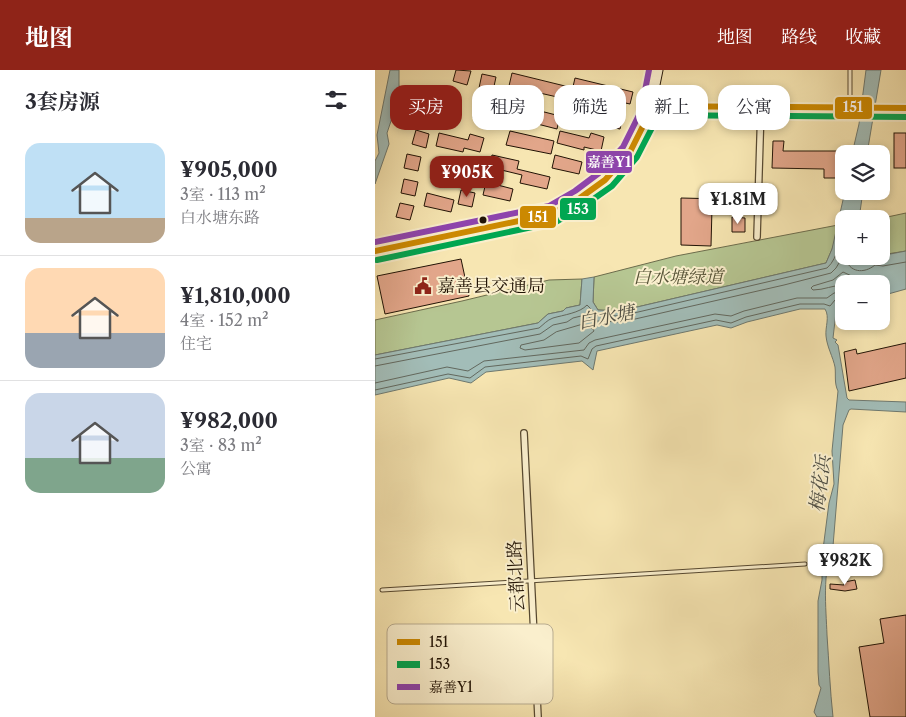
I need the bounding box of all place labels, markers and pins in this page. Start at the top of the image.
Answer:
pin: ¥905K [432,156,502,198]
pin: ¥1.81M [697,182,779,225]
unlabelled marker [478,215,488,225]
place label: 嘉善县交通局 [437,275,545,297]
public building icon: 嘉善县交通局 [413,276,433,296]
pin: ¥982K [810,544,880,586]

